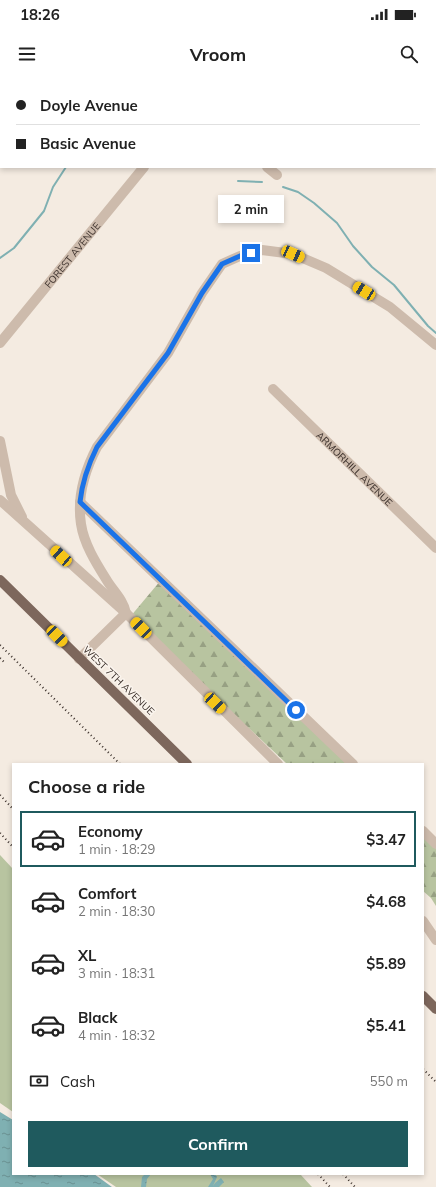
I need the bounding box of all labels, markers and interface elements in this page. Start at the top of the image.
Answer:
text: 18:26 [20,5,60,24]
icon: menu [16,43,38,65]
text: Vroom [190,43,246,66]
icon: search [398,43,420,65]
text: Doyle Avenue [40,96,138,115]
text: Basic Avenue [40,134,136,153]
callout: 2 min [218,195,284,223]
text: 2 min [234,201,268,217]
street label: FOREST AVENUE [42,220,103,291]
route end [242,244,260,262]
car [280,244,306,264]
car [351,280,377,302]
street label: ARMORHILL AVENUE [313,429,395,509]
car [48,544,74,568]
car [128,615,154,641]
car [44,623,70,649]
street label: WEST 7TH AVENUE [80,643,157,718]
car [202,690,228,716]
route start [287,701,305,719]
text: Choose a ride [28,775,145,798]
icon: car [30,821,66,857]
text: Economy [78,822,143,841]
text: $3.47 [366,830,406,849]
text: 1 min · 18:29 [78,841,155,857]
icon: car [30,883,66,919]
text: Comfort [78,884,136,903]
text: $4.68 [366,892,406,911]
text: 2 min · 18:30 [78,903,155,919]
icon: car [30,945,66,981]
text: XL [78,946,96,965]
text: $5.89 [366,954,406,973]
text: 3 min · 18:31 [78,965,155,981]
icon: car [30,1007,66,1043]
text: Black [78,1008,117,1027]
text: $5.41 [366,1016,406,1035]
text: 4 min · 18:32 [78,1027,155,1043]
icon: cash [28,1070,50,1092]
text: Cash [60,1072,95,1091]
text: 550 m [370,1073,408,1089]
button: Confirm [28,1121,408,1167]

